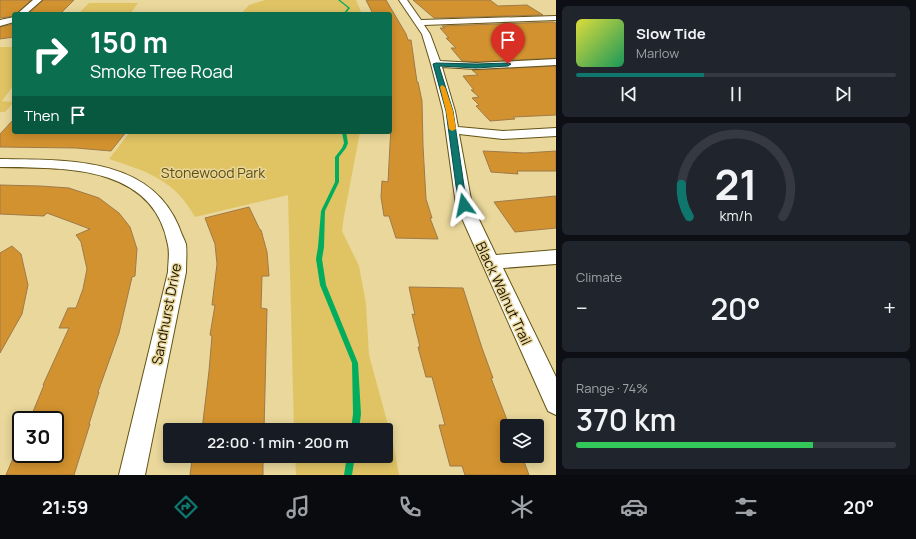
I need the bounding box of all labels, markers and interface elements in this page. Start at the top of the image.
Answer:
text: 150 m [90,23,168,61]
pin [491,23,525,64]
text: Slow Tide [636,23,706,44]
icon: right [24,28,76,80]
icon: arrive [497,29,519,51]
text: Marlow [636,44,679,62]
text: Smoke Tree Road [90,59,233,83]
icon: previous [618,83,640,105]
icon: pause [725,83,747,105]
icon: next [832,83,854,105]
icon: arrive [67,104,89,126]
text: Then [24,105,59,126]
text: 21 [715,156,758,212]
park label: Stonewood Park [161,163,266,182]
position arrow [443,184,485,226]
text: km/h [719,205,753,224]
street label: Black Walnut Trail [472,238,536,348]
street label: Sandhurst Drive [147,262,185,366]
text: Climate [576,268,622,286]
text: 20° [710,288,761,329]
text: − [576,293,588,323]
text: + [883,293,896,323]
text: Range · 74% [576,379,648,397]
text: 370 km [576,399,676,440]
speed limit sign: 30 [12,411,64,463]
map controls [500,419,544,463]
button: layers [500,419,544,463]
text: 22:00 · 1 min · 200 m [207,432,349,453]
icon: directions [172,493,200,521]
icon: music [284,493,312,521]
icon: phone [396,493,424,521]
icon: climate [508,493,536,521]
icon: car [620,493,648,521]
icon: filters [732,493,760,521]
text: 21:59 [42,495,88,519]
text: 20° [843,495,874,519]

